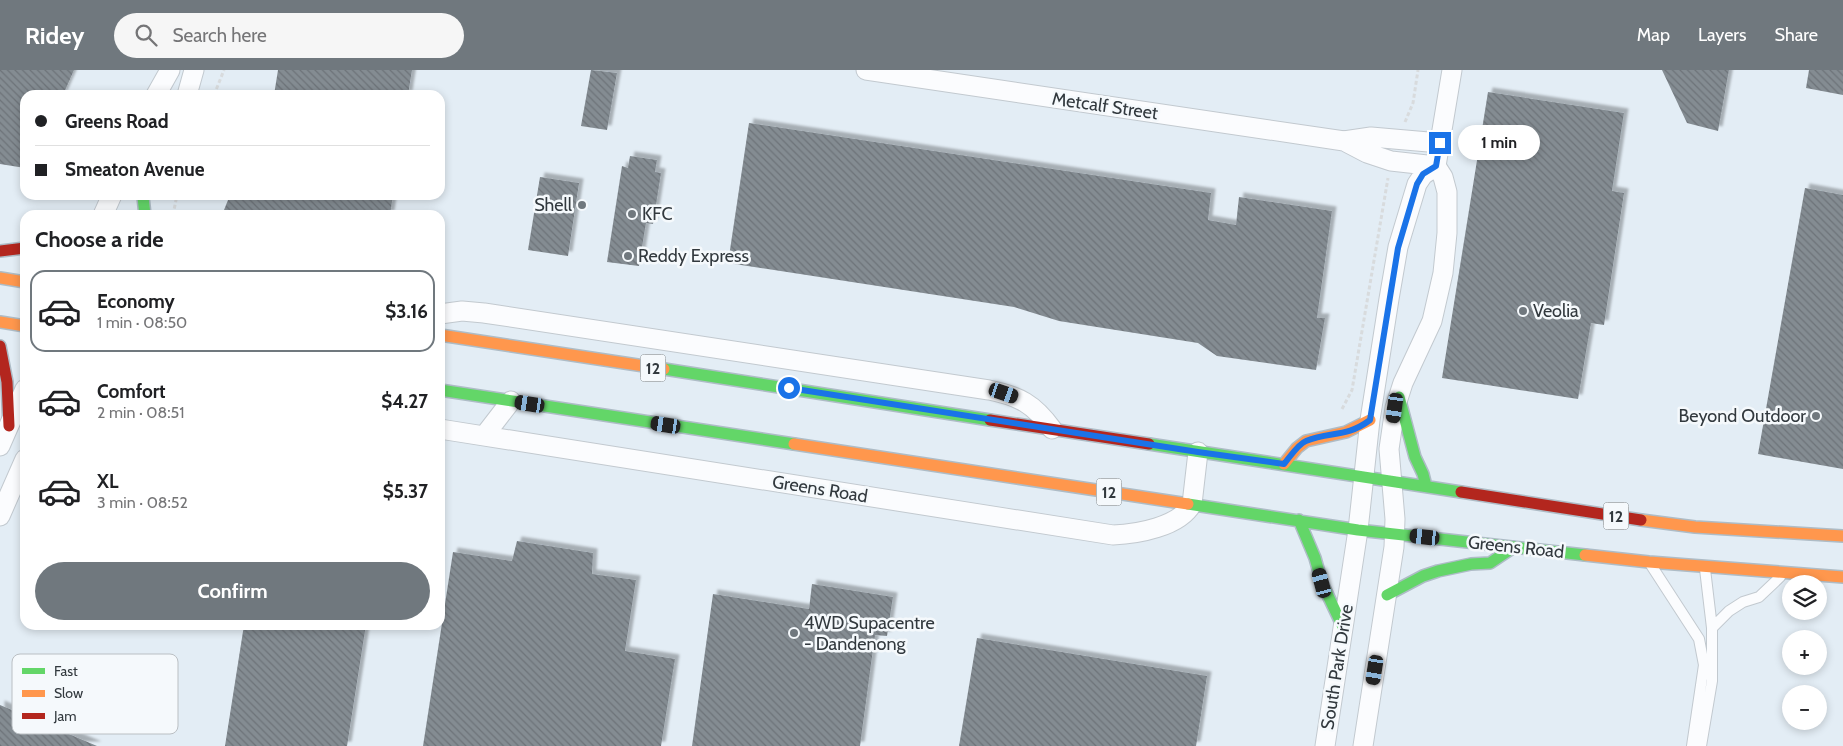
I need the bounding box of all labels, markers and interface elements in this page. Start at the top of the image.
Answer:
search box [114,13,464,58]
text: Ridey [25,21,84,50]
icon: search [132,21,160,49]
text: Search here [172,24,267,47]
text: Map [1637,24,1670,46]
text: Layers [1698,24,1747,46]
text: Share [1775,24,1818,46]
street label: Metcalf Street [1051,88,1159,124]
text: Greens Road [65,110,169,133]
callout: 1 min [1458,126,1540,160]
route end [1429,132,1451,154]
text: 1 min [1481,133,1517,152]
text: Smeaton Avenue [65,158,205,181]
place label: Shell [534,194,573,216]
marker: Shell [576,199,588,211]
place label: KFC [642,203,673,225]
marker: KFC [626,208,638,220]
text: Choose a ride [35,226,164,253]
place label: Reddy Express [638,245,749,267]
marker: Reddy Express [622,250,634,262]
icon: car [37,289,82,334]
text: Economy [97,290,175,313]
text: $3.16 [385,300,428,323]
place label: Veolia [1533,300,1579,322]
marker: Veolia [1517,305,1529,317]
text: 1 min · 08:50 [97,313,187,332]
road number: 12 [640,354,666,382]
route start [778,377,800,399]
icon: car [37,379,82,424]
text: Comfort [97,380,166,403]
car [987,381,1020,405]
text: $4.27 [381,390,428,413]
car [1385,392,1404,424]
car [514,394,545,414]
text: 2 min · 08:51 [97,403,184,422]
place label: Beyond Outdoor [1679,405,1806,427]
marker: Beyond Outdoor [1810,410,1822,422]
car [650,415,681,435]
icon: car [37,469,82,514]
text: XL [97,470,118,493]
street label: Greens Road [771,471,869,507]
road number: 12 [1096,478,1122,506]
text: $5.37 [383,480,428,503]
text: 3 min · 08:52 [97,493,188,512]
road number: 12 [1604,502,1628,530]
car [1409,528,1440,546]
street label: Greens Road [1467,531,1565,563]
button: Confirm [35,562,430,620]
car [1310,567,1333,599]
map controls [1782,575,1827,730]
button: layers [1782,575,1827,620]
street label: South Park Drive [1316,603,1358,731]
place label: 4WD Supacentre - Dandenong [804,612,935,655]
marker: 4WD Supacentre - Dandenong [788,627,800,639]
button: + [1782,630,1827,675]
legend [12,654,178,734]
car [1365,654,1384,686]
text: Fast [54,662,78,680]
text: Slow [54,684,83,702]
button: − [1782,685,1827,730]
text: Jam [53,707,76,725]

